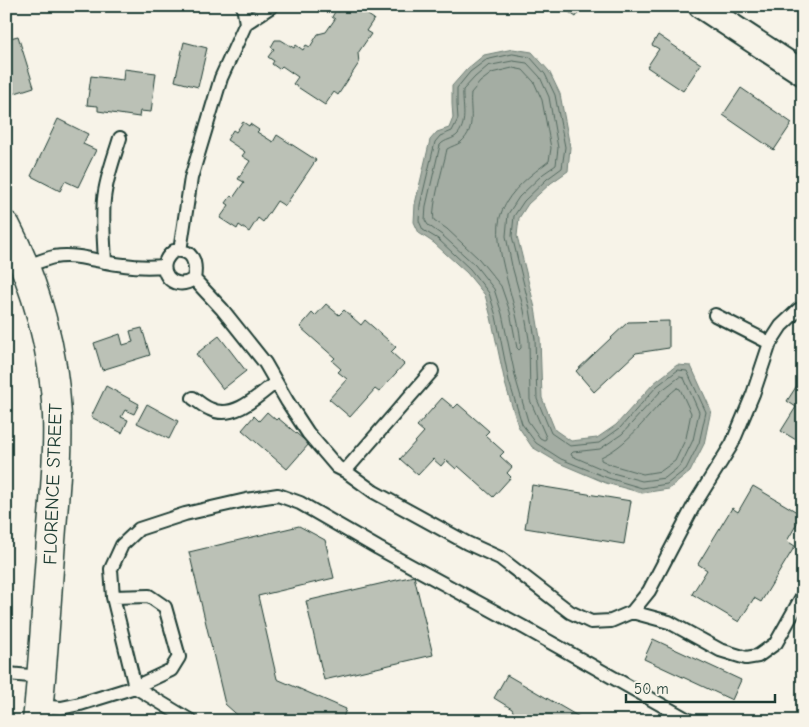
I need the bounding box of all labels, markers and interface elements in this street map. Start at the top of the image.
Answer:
street label: FLORENCE STREET [39,403,67,565]
scale bar [626,672,775,704]
text: 50 m [634,680,669,698]

